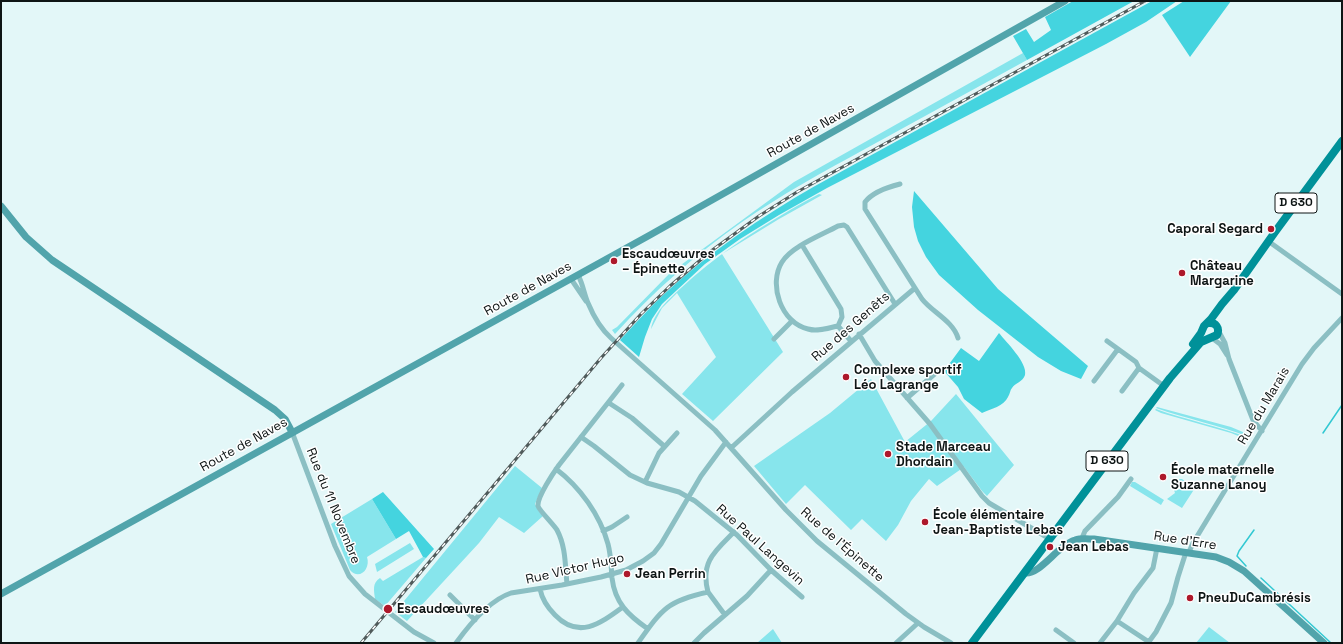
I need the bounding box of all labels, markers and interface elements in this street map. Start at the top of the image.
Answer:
street label: Route de Naves [765,101,857,161]
road number: D 630 [1275,193,1317,213]
place label: Caporal Segard [1167,221,1263,237]
marker: Caporal Segard [1266,224,1276,234]
place label: Escaudœuvres – Épinette [622,246,714,277]
marker: Escaudœuvres – Épinette [609,256,619,266]
place label: Château Margarine [1190,258,1254,289]
street label: Route de Naves [482,259,574,319]
marker: Château Margarine [1177,268,1187,278]
street label: Rue des Genêts [809,289,893,365]
place label: Complexe sportif Léo Lagrange [854,362,962,393]
street label: Rue du Marais [1235,364,1293,448]
marker: Complexe sportif Léo Lagrange [841,372,851,382]
street label: Route de Naves [198,415,290,475]
place label: Stade Marceau Dhordain [896,439,991,470]
street label: Rue du 11 Novembre [303,446,363,566]
marker: Stade Marceau Dhordain [883,449,893,459]
road number: D 630 [1086,451,1128,471]
place label: École maternelle Suzanne Lanoy [1171,462,1274,493]
marker: École maternelle Suzanne Lanoy [1158,472,1168,482]
street label: Rue Paul Langevin [713,501,807,589]
street label: Rue de l'Épinette [797,505,887,585]
place label: École élémentaire Jean-Baptiste Lebas [933,507,1063,538]
marker: École élémentaire Jean-Baptiste Lebas [920,517,930,527]
street label: Rue d'Erre [1152,528,1218,554]
place label: Jean Lebas [1058,539,1129,555]
marker: Jean Lebas [1045,542,1055,552]
street label: Rue Victor Hugo [524,550,626,588]
place label: Jean Perrin [635,566,706,582]
marker: Jean Perrin [622,569,632,579]
place label: PneuDuCambrésis [1198,590,1311,606]
marker: PneuDuCambrésis [1185,593,1195,603]
place label: Escaudœuvres [397,601,489,617]
marker: Escaudœuvres [382,603,394,615]

